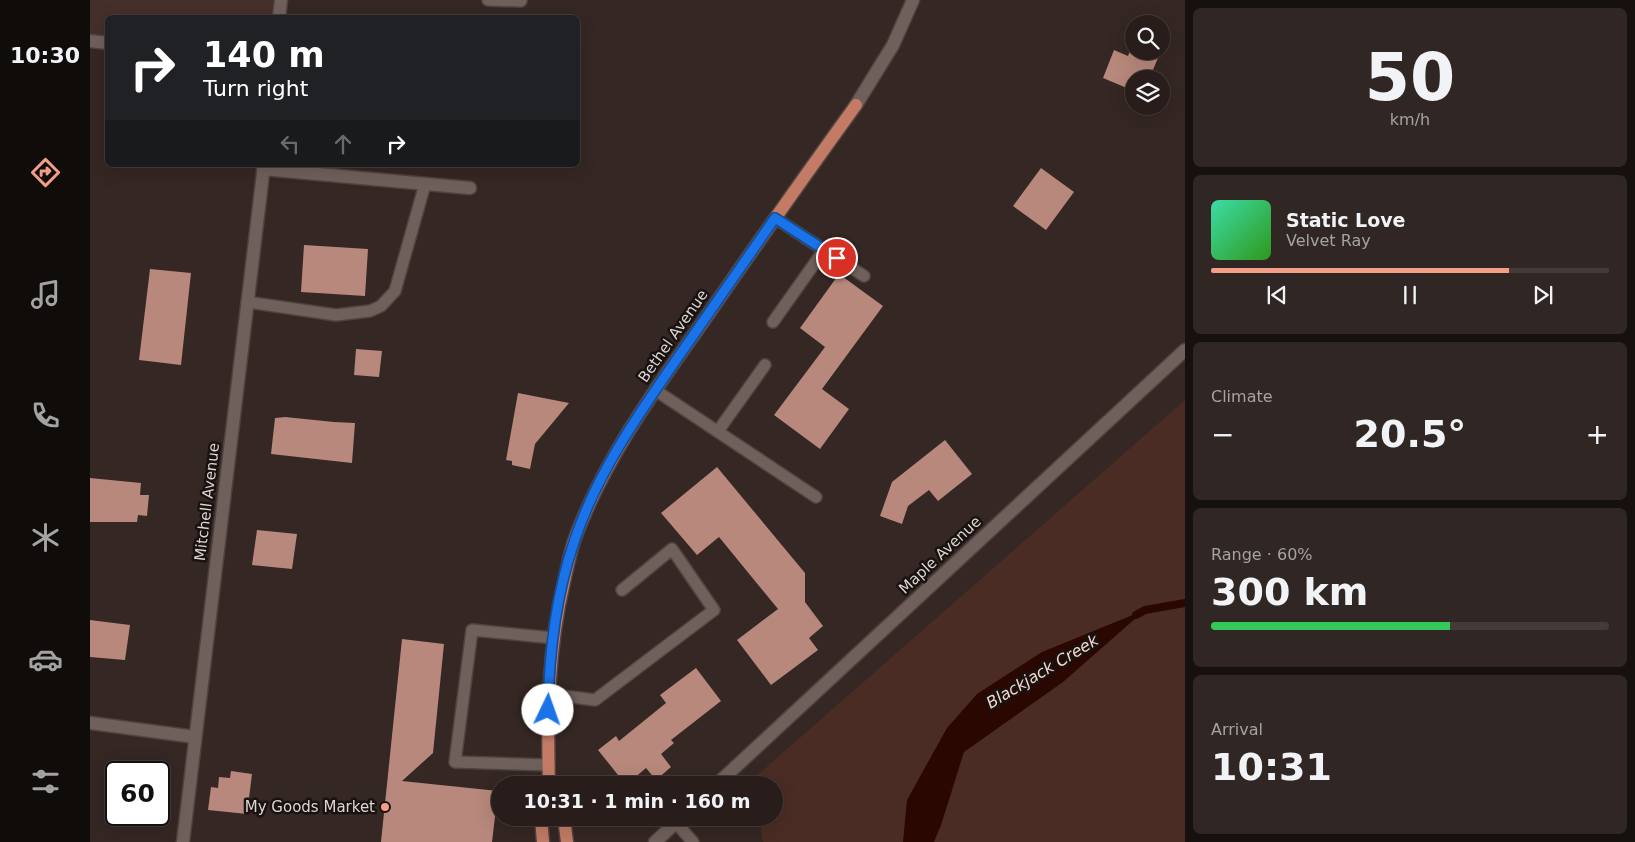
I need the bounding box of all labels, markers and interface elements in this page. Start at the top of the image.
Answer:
map controls [1125,15,1170,115]
button: search [1125,15,1170,60]
icon: right [120,35,185,100]
text: 140 m [203,35,325,75]
text: 50 [1365,40,1455,115]
text: 10:30 [10,43,80,68]
button: layers [1125,70,1170,115]
text: Turn right [203,76,308,101]
text: km/h [1390,110,1430,129]
icon: left [276,130,304,158]
icon: ahead [329,130,357,158]
icon: right [382,130,410,158]
icon: directions [28,155,63,190]
text: Static Love [1286,209,1406,231]
text: Velvet Ray [1286,231,1371,250]
pin [816,237,858,279]
icon: arrive [823,244,851,272]
icon: music [28,277,63,312]
icon: previous [1263,281,1291,309]
icon: pause [1396,281,1424,309]
icon: next [1529,281,1557,309]
street label: Bethel Avenue [634,286,712,386]
text: Climate [1211,387,1273,406]
icon: phone [28,398,63,433]
text: 20.5° [1354,412,1466,456]
text: − [1211,418,1234,451]
text: + [1586,418,1609,451]
street label: Mitchell Avenue [191,442,223,562]
street label: Maple Avenue [895,512,985,598]
icon: climate [28,520,63,555]
text: Range · 60% [1211,545,1313,564]
text: 300 km [1211,570,1368,614]
water label: Blackjack Creek [983,630,1102,712]
icon: car [28,642,63,677]
position arrow [521,683,573,735]
text: Arrival [1211,720,1263,739]
text: 10:31 [1211,745,1332,789]
speed limit sign: 60 [105,761,170,826]
icon: filters [28,764,63,799]
text: 10:31 · 1 min · 160 m [523,790,751,812]
place label: My Goods Market [245,798,375,816]
marker: My Goods Market [379,801,391,813]

